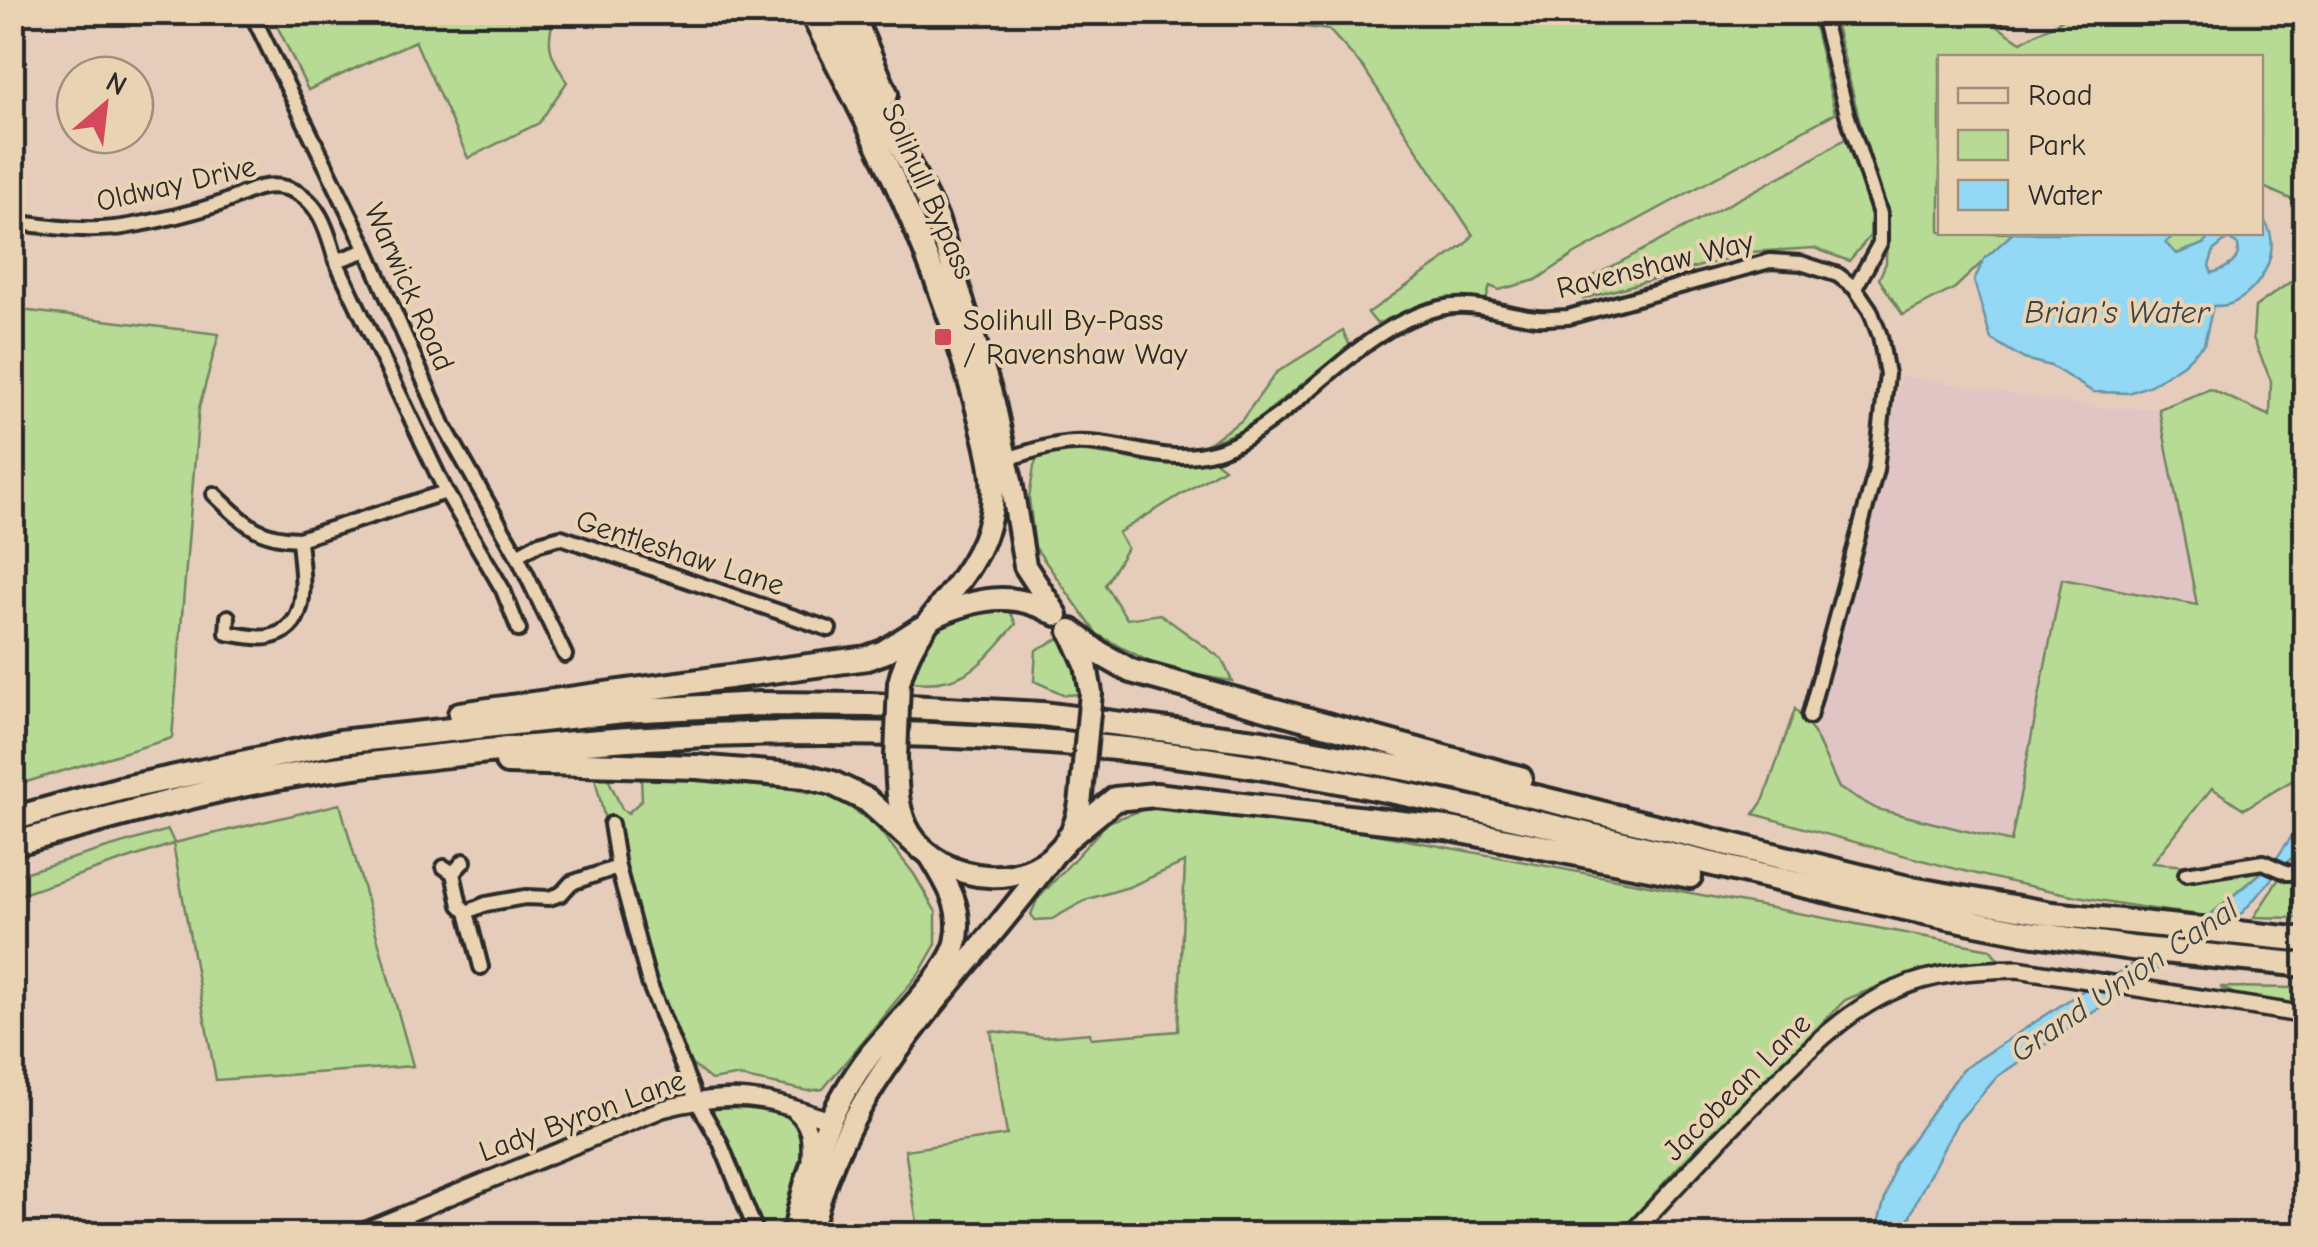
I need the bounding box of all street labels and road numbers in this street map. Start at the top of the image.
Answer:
street label: Solihull Bypass [874,98,982,284]
street label: Oldway Drive [93,149,259,219]
street label: Warwick Road [356,198,462,376]
street label: Ravenshaw Way [1553,224,1758,306]
street label: Gentleshaw Lane [571,503,789,603]
street label: Jacobean Lane [1656,1006,1818,1168]
street label: Lady Byron Lane [474,1062,690,1170]

